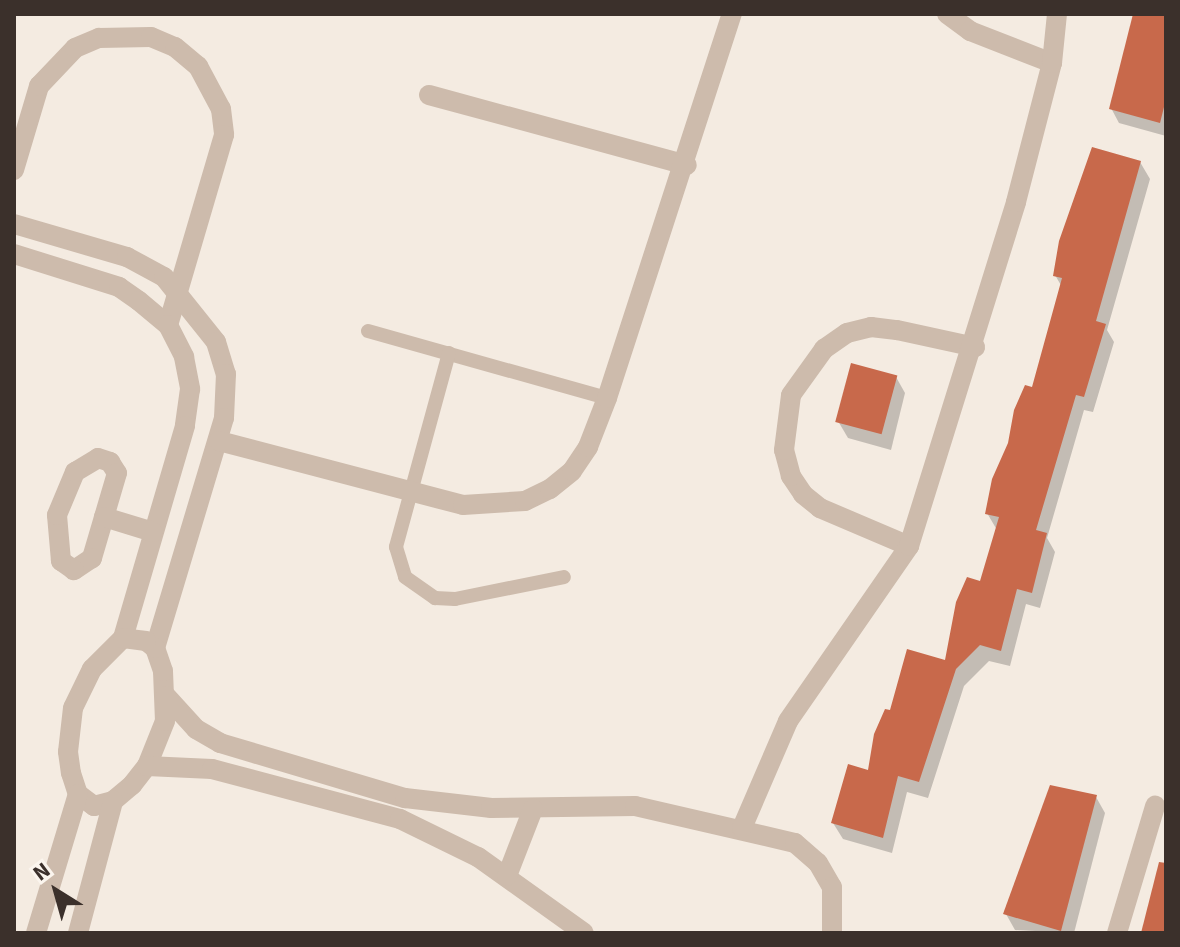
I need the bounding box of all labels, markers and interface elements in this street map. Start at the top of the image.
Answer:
north arrow [16,851,96,931]
text: N [26,855,57,889]

